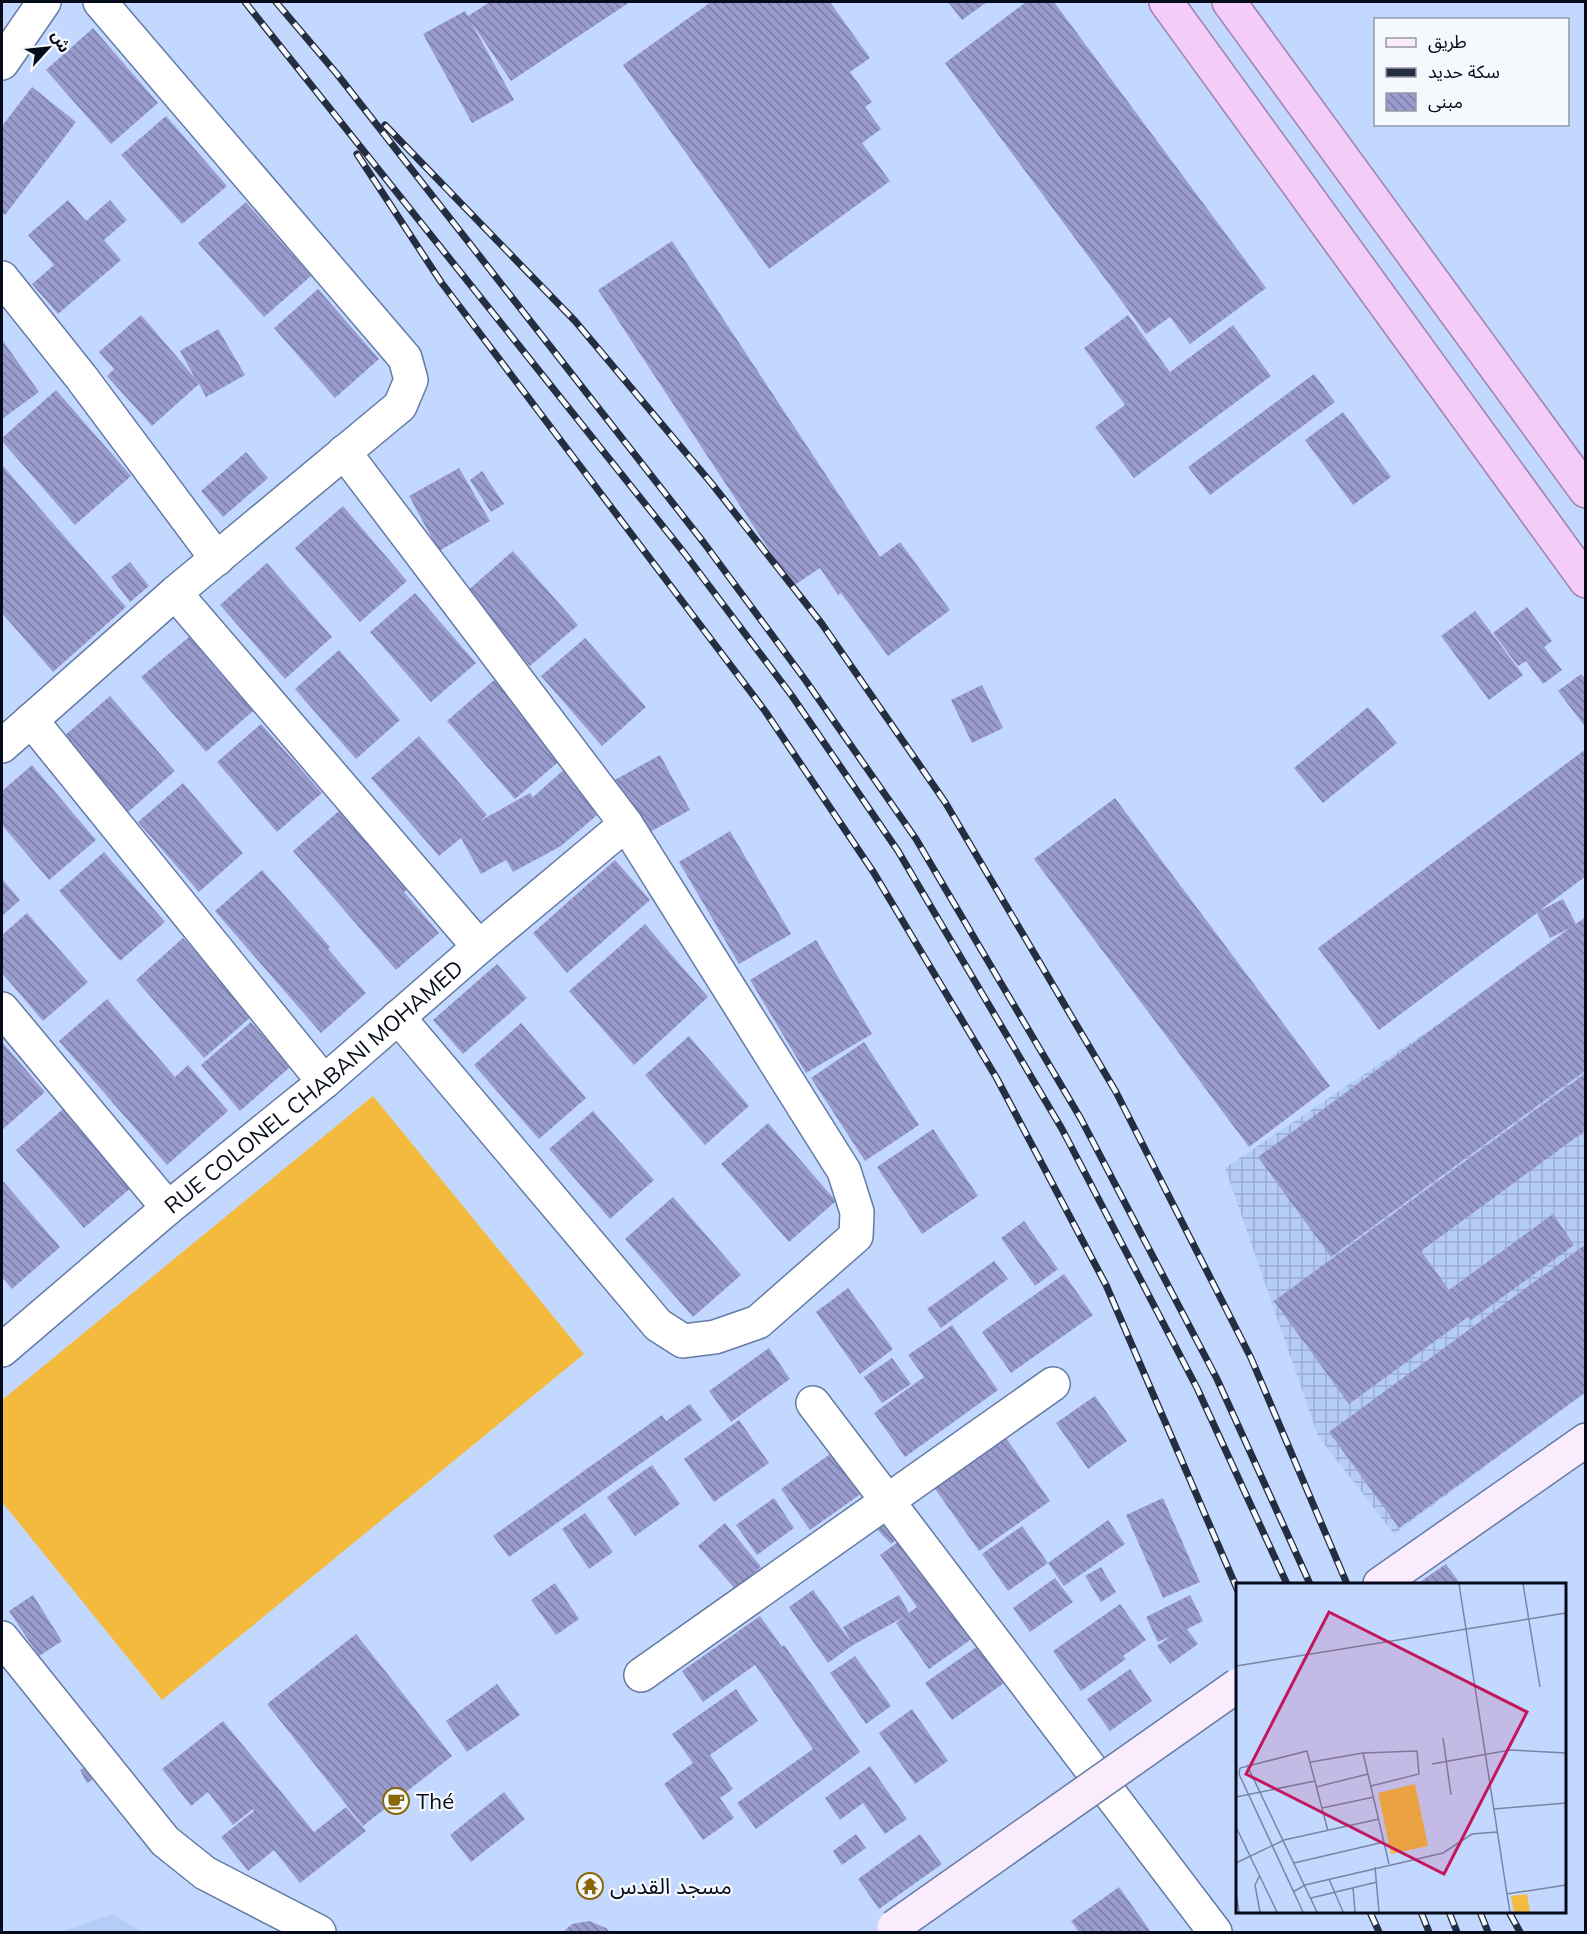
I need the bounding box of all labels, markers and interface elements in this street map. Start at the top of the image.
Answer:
north arrow [18,18,78,78]
legend [1374,18,1569,126]
text: ش [47,27,75,56]
text: طريق [1428,30,1467,53]
text: سكة حديد [1428,60,1500,83]
text: مبنى [1428,90,1463,113]
street label: RUE COLONEL CHABANI MOHAMED [158,954,469,1219]
inset map [1236,1583,1566,1913]
cafe icon: Thé [381,1786,411,1816]
place label: Thé [416,1787,454,1815]
temple icon: مسجد القدس [575,1871,605,1901]
place label: مسجد القدس [610,1872,732,1900]

